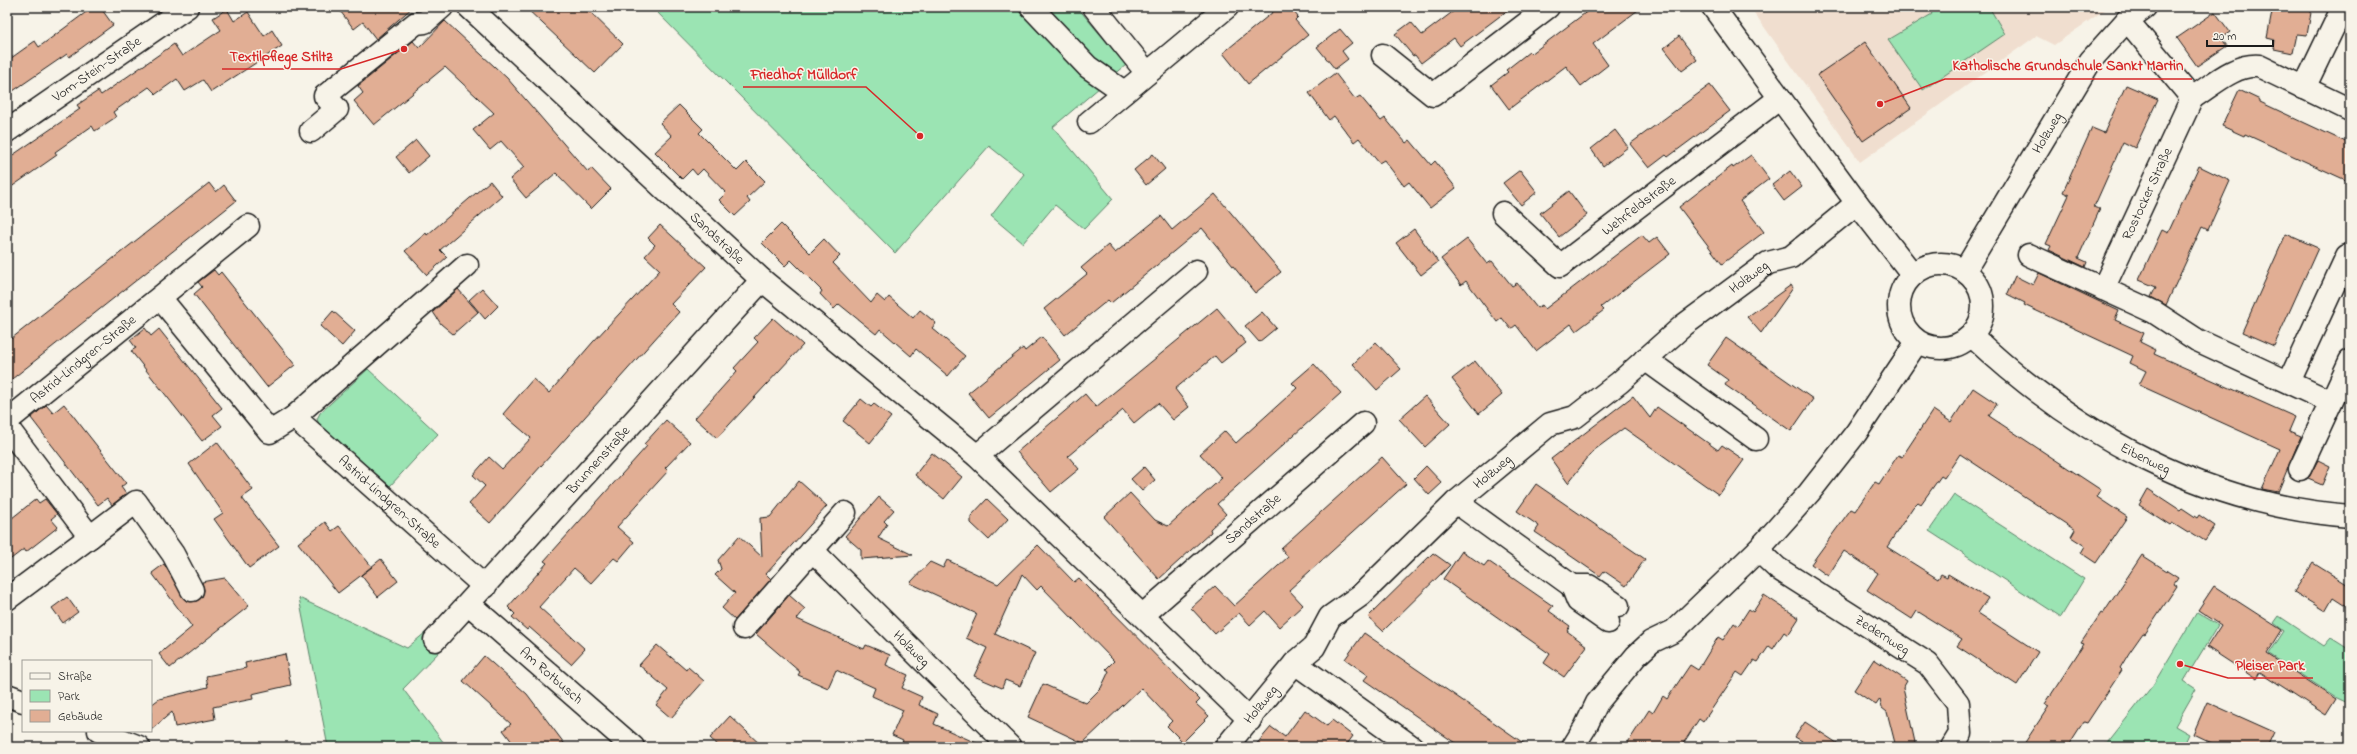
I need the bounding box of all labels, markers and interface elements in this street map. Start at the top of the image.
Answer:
scale bar [2207,22,2273,48]
text: 20 m [2213,28,2236,46]
street label: Vom-Stein-Straße [47,31,146,108]
callout: Textilpflege Stiltz [222,42,341,69]
text: Textilpflege Stiltz [229,46,333,70]
callout: Katholische Grundschule Sankt Martin [1945,52,2192,79]
text: Katholische Grundschule Sankt Martin [1953,55,2184,77]
callout: Friedhof Mülldorf [743,60,866,87]
text: Friedhof Mülldorf [749,64,859,86]
street label: Holzweg [2027,108,2069,158]
street label: Rostocker Straße [2117,143,2178,244]
street label: Wehrfeldstraße [1597,170,1681,241]
street label: Sandstraße [685,207,750,270]
street label: Holzweg [1725,255,1774,299]
street label: Astrid-Lindgren-Straße [26,309,141,409]
street label: Brunnenstraße [561,421,636,500]
street label: Eibenweg [2116,437,2174,481]
street label: Holzweg [1469,449,1517,494]
street label: Astrid-Lindgren-Straße [333,450,446,554]
street label: Sandstraße [1220,488,1286,550]
street label: Zedernweg [1851,610,1914,661]
street label: Holzweg [888,625,935,673]
street label: Am Rotbusch [515,642,588,709]
callout: Pleiser Park [2228,651,2313,678]
text: Pleiser Park [2235,655,2305,677]
legend [22,660,152,732]
text: Straße [58,668,92,686]
street label: Holzweg [1239,680,1284,729]
text: Park [58,688,80,706]
text: Gebäude [58,708,103,726]

